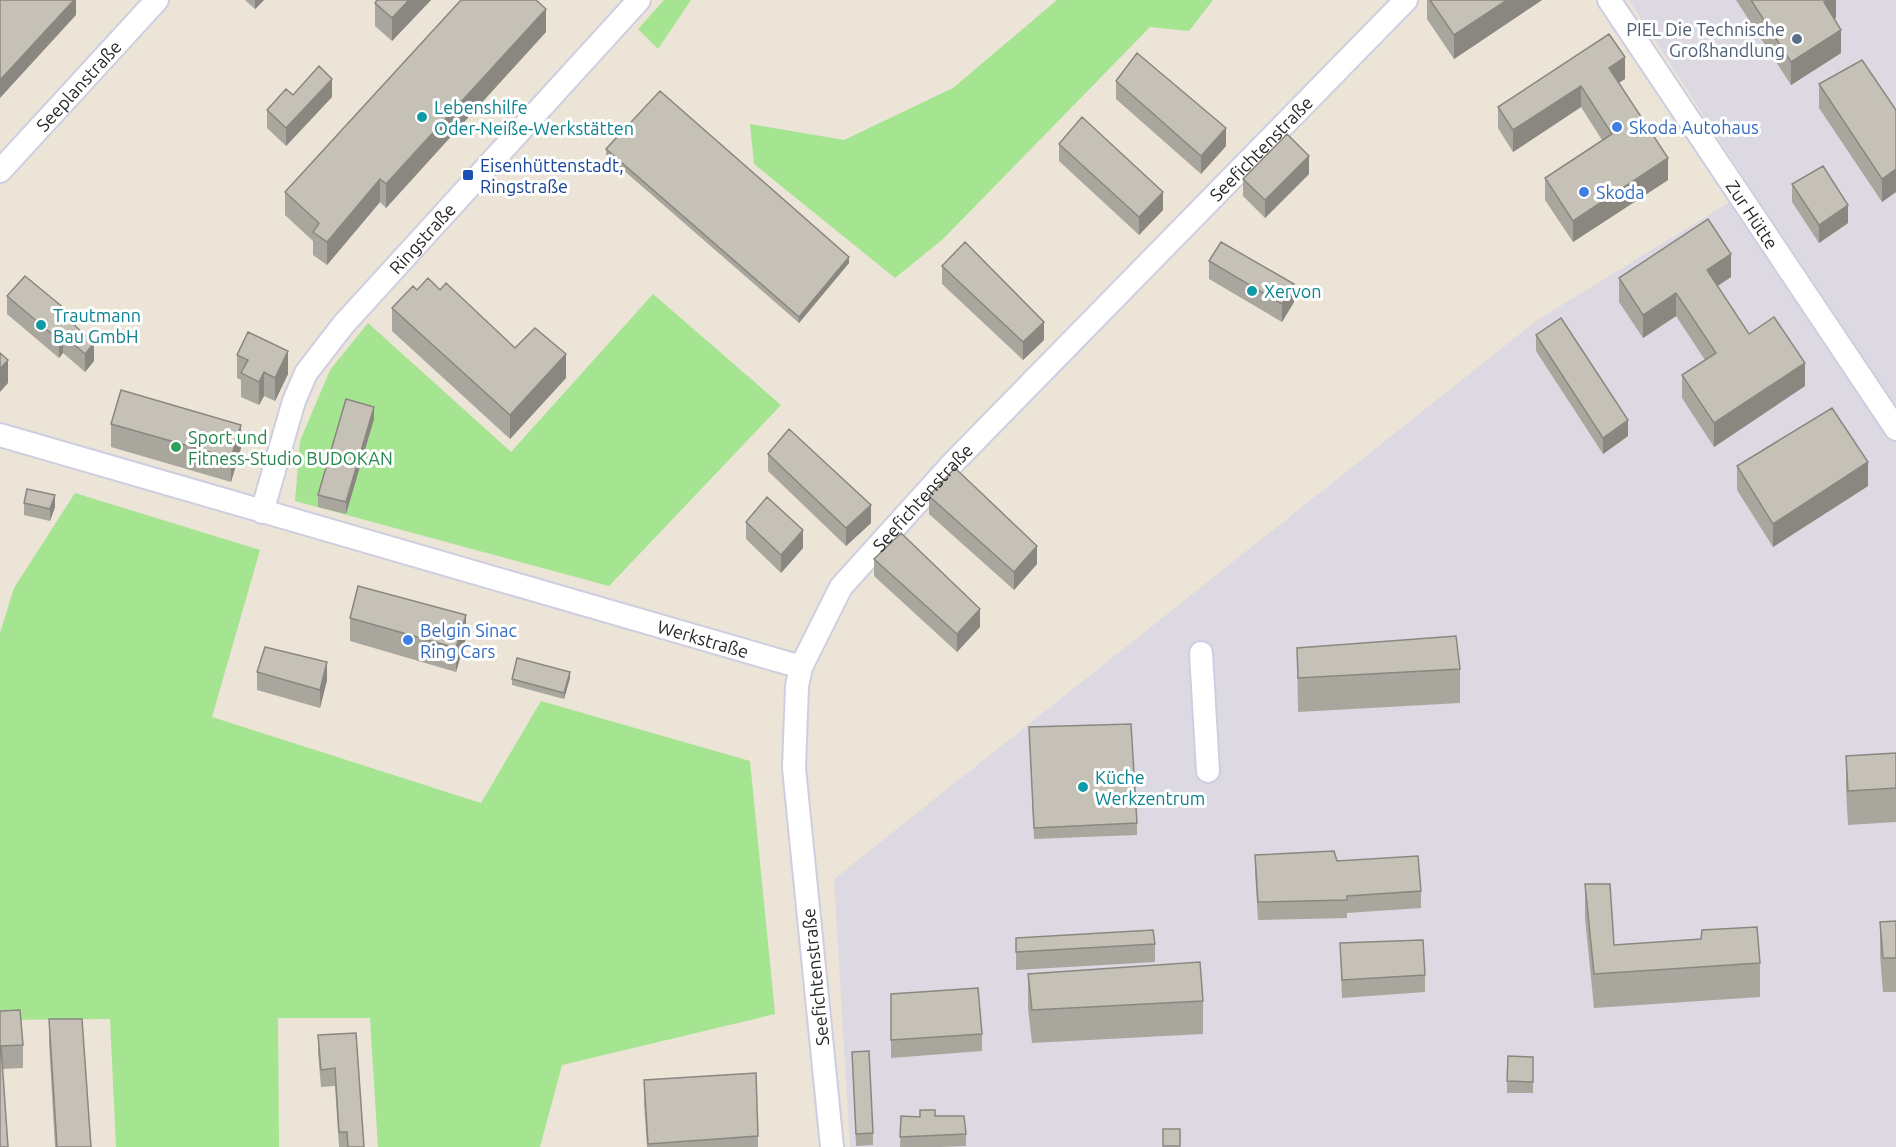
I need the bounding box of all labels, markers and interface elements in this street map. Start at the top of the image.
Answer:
place label: PIEL Die Technische Großhandlung [1626,19,1785,60]
marker: PIEL Die Technische Großhandlung [1790,32,1804,46]
street label: Seeplanstraße [32,36,125,135]
street label: Seefichtenstraße [1205,92,1316,205]
place label: Lebenshilfe Oder-Neiße-Werkstätten [434,97,634,138]
marker: Lebenshilfe Oder-Neiße-Werkstätten [415,110,429,124]
place label: Skoda Autohaus [1629,117,1759,137]
marker: Skoda Autohaus [1610,120,1624,134]
place label: Eisenhüttenstadt, Ringstraße [480,155,624,196]
marker: Eisenhüttenstadt, Ringstraße [461,168,475,182]
street label: Zur Hütte [1722,176,1783,252]
place label: Skoda [1596,182,1644,202]
marker: Skoda [1577,185,1591,199]
street label: Ringstraße [385,199,459,277]
place label: Xervon [1264,281,1322,301]
marker: Xervon [1245,284,1259,298]
place label: Trautmann Bau GmbH [53,305,141,346]
marker: Trautmann Bau GmbH [34,318,48,332]
place label: Sport und Fitness-Studio BUDOKAN [188,427,393,468]
street label: Seefichtenstraße [868,439,976,555]
marker: Sport und Fitness-Studio BUDOKAN [169,440,183,454]
street label: Werkstraße [655,616,751,661]
place label: Belgin Sinac Ring Cars [420,620,517,661]
marker: Belgin Sinac Ring Cars [401,633,415,647]
place label: Küche Werkzentrum [1095,767,1205,808]
marker: Küche Werkzentrum [1076,780,1090,794]
street label: Seefichtenstraße [798,907,832,1047]

